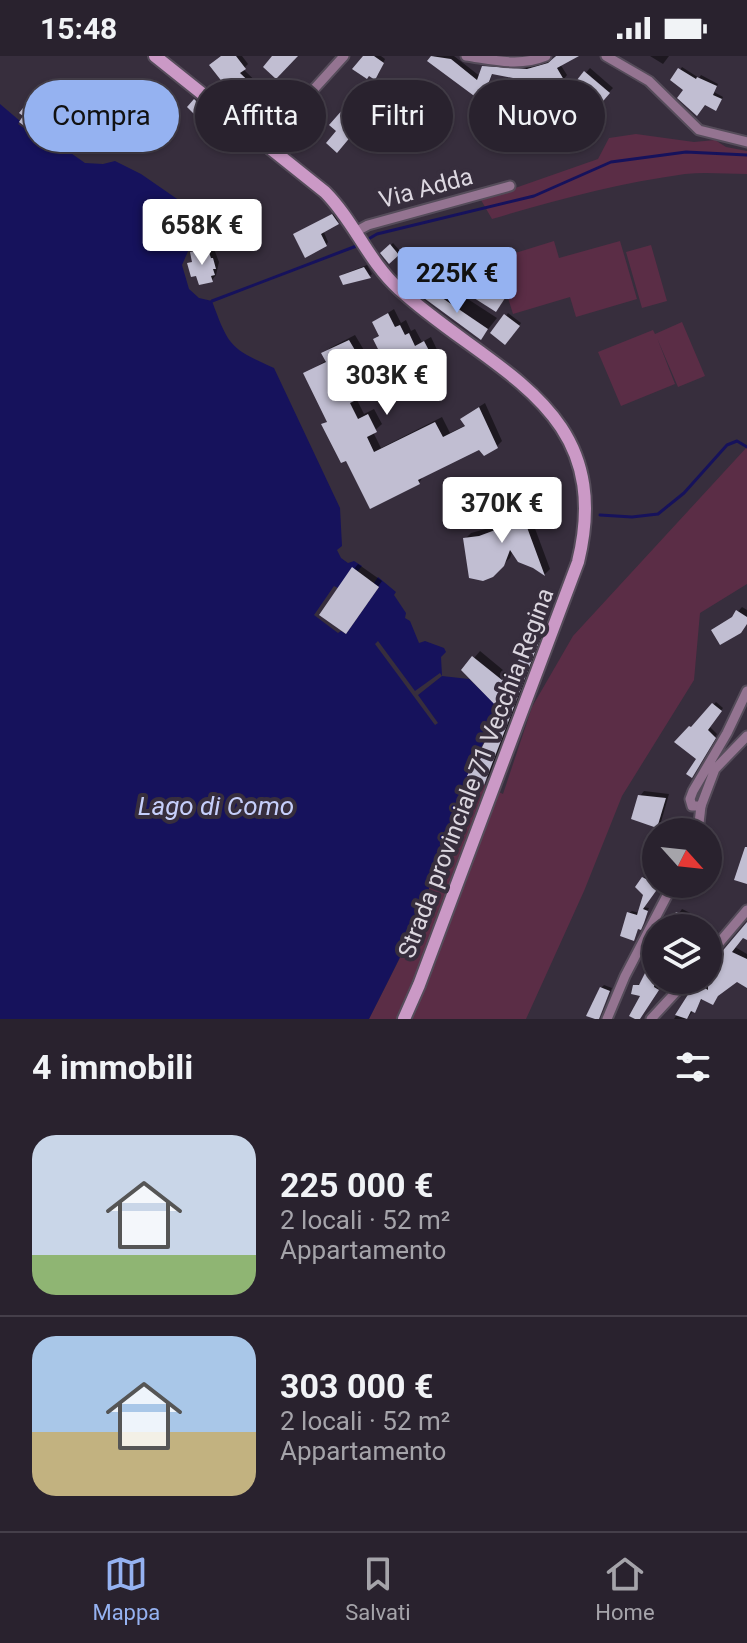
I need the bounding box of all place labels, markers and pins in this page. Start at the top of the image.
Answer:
pin: 658K € [137,199,267,267]
pin: 225K € [392,247,522,315]
pin: 303K € [322,349,452,417]
pin: 370K € [437,477,567,545]

